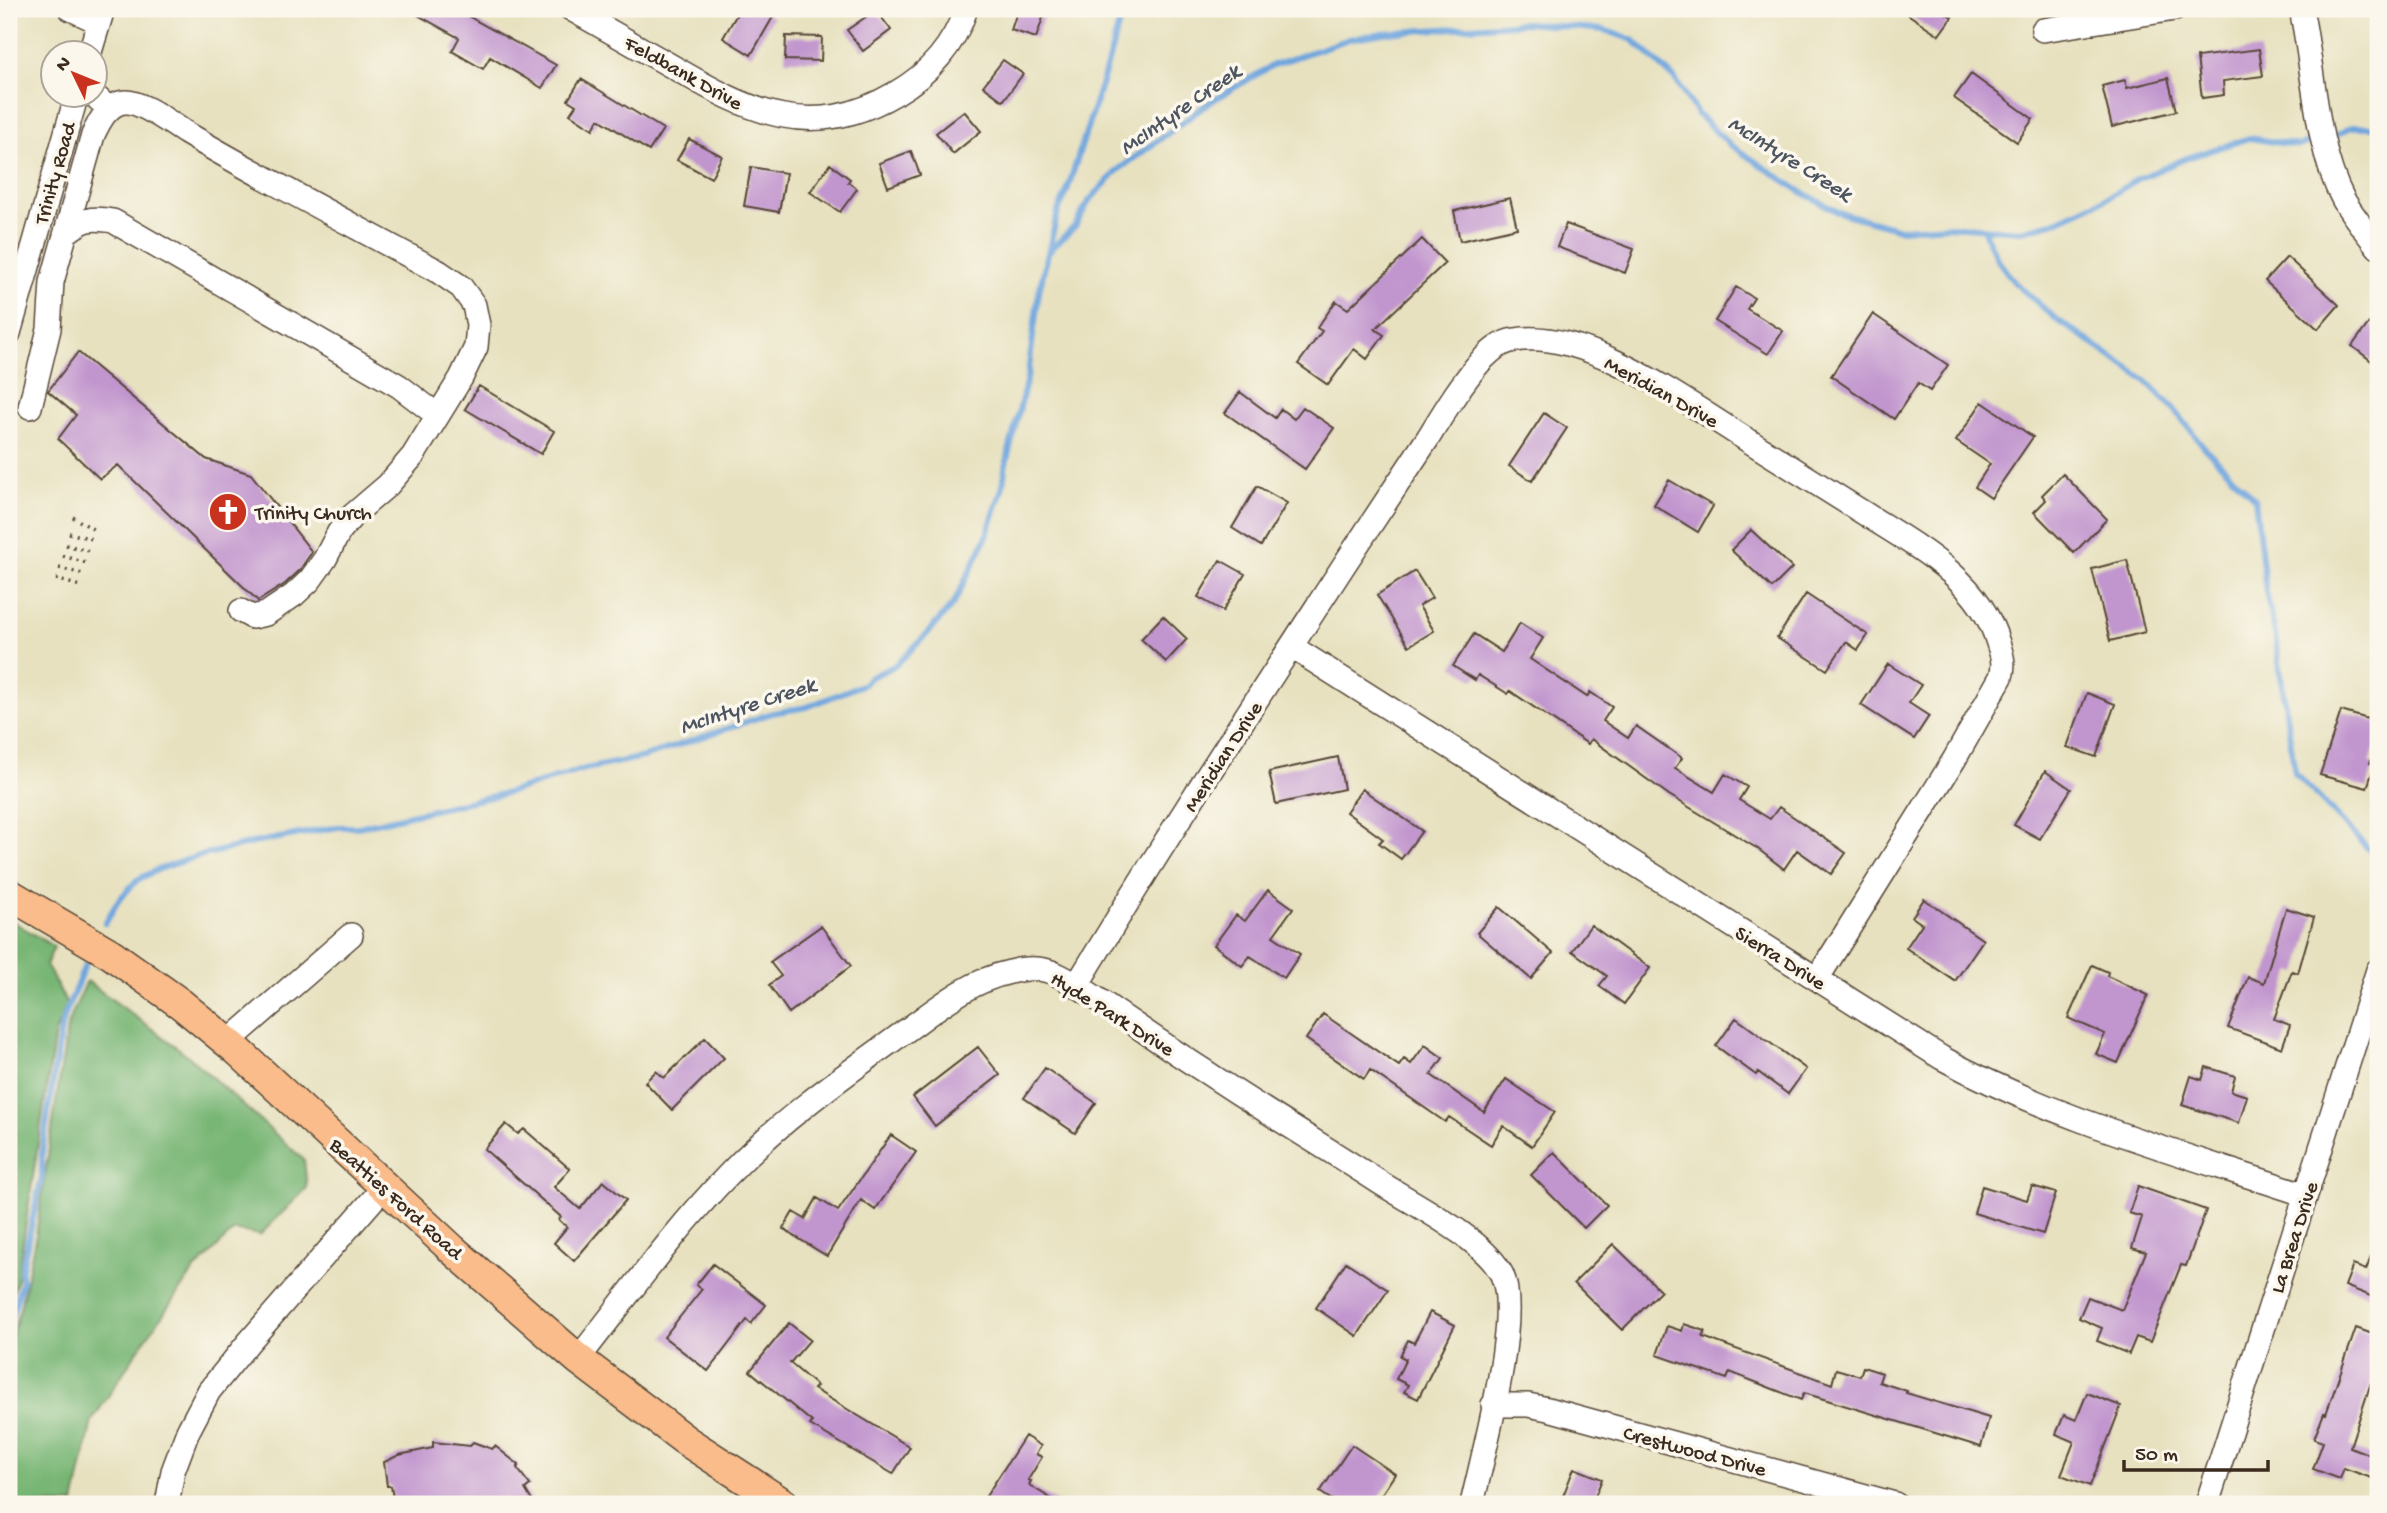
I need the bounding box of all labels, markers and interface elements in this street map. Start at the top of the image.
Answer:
street label: Feldbank Drive [618,32,747,118]
north arrow [38,38,108,108]
text: N [51,52,77,77]
water label: McIntyre Creek [1116,58,1249,162]
water label: McIntyre Creek [1722,111,1858,210]
street label: Trinity Road [31,119,84,229]
street label: Meridian Drive [1599,352,1723,436]
church icon: Trinity Church [207,491,249,533]
place label: Trinity Church [254,503,372,528]
water label: McIntyre Creek [677,672,822,742]
street label: Meridian Drive [1180,697,1271,818]
street label: Sierra Drive [1729,922,1830,998]
street label: Hyde Park Drive [1045,968,1179,1065]
street label: Beatties Ford Road [322,1134,468,1268]
street label: La Brea Drive [2267,1178,2326,1297]
street label: Crestwood Drive [1620,1422,1769,1485]
scale bar [2124,1429,2268,1473]
text: 50 m [2135,1444,2178,1469]

